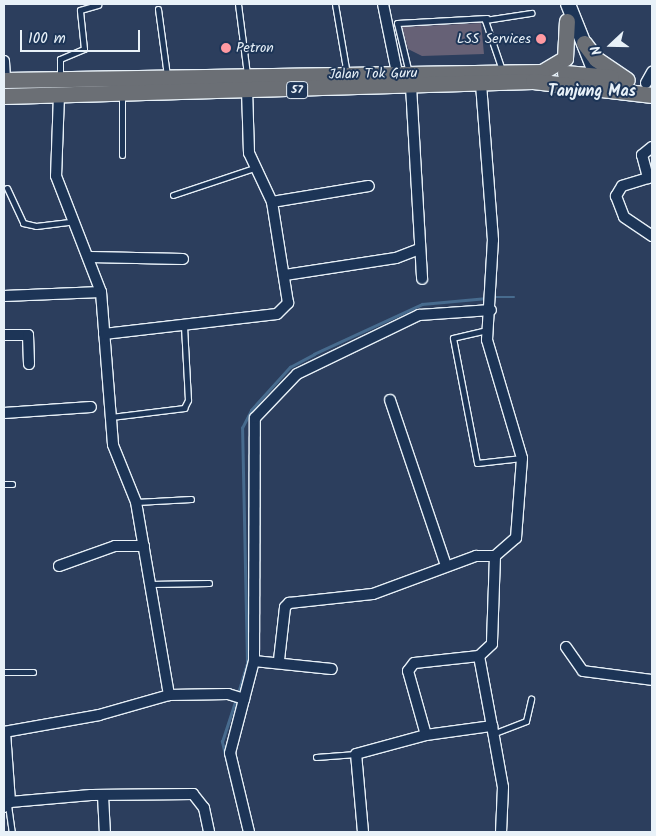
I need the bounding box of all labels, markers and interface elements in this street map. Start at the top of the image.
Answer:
scale bar [22,20,142,52]
north arrow [586,20,636,70]
text: 100 m [28,27,66,51]
place label: LSS Services [457,31,531,47]
marker: LSS Services [535,33,547,45]
place label: Petron [236,40,274,56]
marker: Petron [220,42,232,54]
text: N [585,42,609,58]
street label: Jalan Tok Guru [328,65,418,83]
road number: 57 [286,80,308,100]
district label: Tanjung Mas [548,82,636,102]

